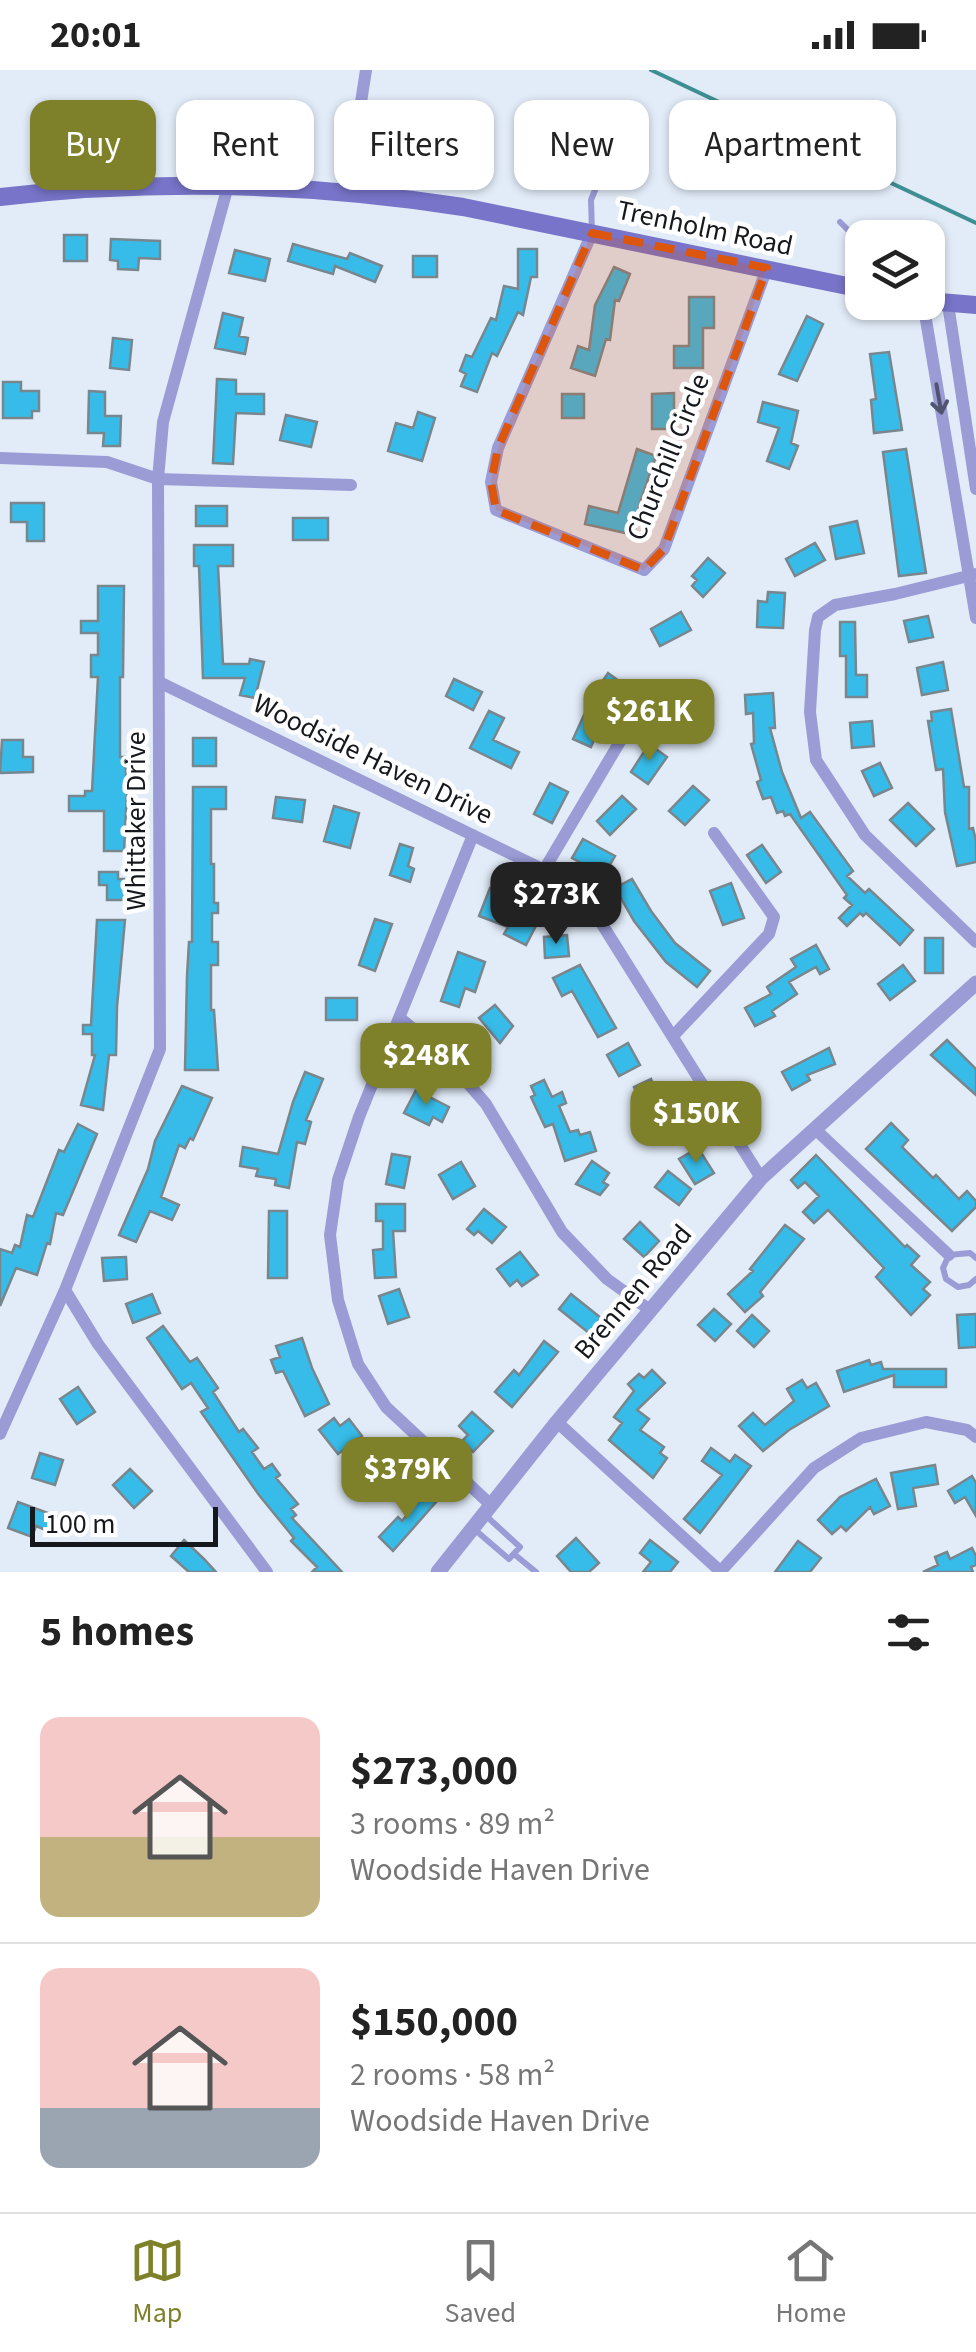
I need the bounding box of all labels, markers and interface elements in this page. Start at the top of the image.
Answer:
text: 20:01 [50,8,142,62]
chip: Buy [30,100,156,190]
chip: Rent [176,100,314,190]
chip: Filters [334,100,494,190]
chip: New [514,100,649,190]
chip: Apartment [669,100,896,190]
street label: Trenholm Road [613,190,797,266]
map controls [845,220,945,320]
button: layers [845,220,945,320]
street label: Churchill Circle [616,368,720,546]
one-way arrow [930,382,949,414]
pin: $261K [579,679,719,764]
street label: Woodside Haven Drive [246,684,500,834]
text: $261K [605,688,693,734]
street label: Whittaker Drive [116,731,156,911]
pin: $273K [486,862,626,947]
text: $273K [512,871,600,917]
pin: $248K [356,1023,496,1108]
text: $248K [382,1032,470,1078]
pin: $150K [626,1081,766,1166]
text: $150K [652,1090,740,1136]
street label: Brennen Road [565,1216,701,1368]
pin: $379K [337,1437,477,1522]
text: $379K [363,1446,451,1492]
scale bar [30,1502,218,1546]
text: 100 m [45,1504,116,1544]
text: 5 homes [40,1602,194,1662]
icon: filters [881,1605,936,1660]
text: $273,000 [350,1741,518,1801]
icon: home [120,1757,240,1877]
text: 3 rooms · 89 m² [350,1801,555,1847]
text: Woodside Haven Drive [350,1847,650,1893]
text: $150,000 [350,1992,518,2052]
icon: home [120,2008,240,2128]
text: 2 rooms · 58 m² [350,2052,555,2098]
text: Woodside Haven Drive [350,2098,650,2144]
tab: Map [130,2233,185,2333]
tab: Saved [444,2233,516,2333]
tab: Home [776,2233,846,2333]

